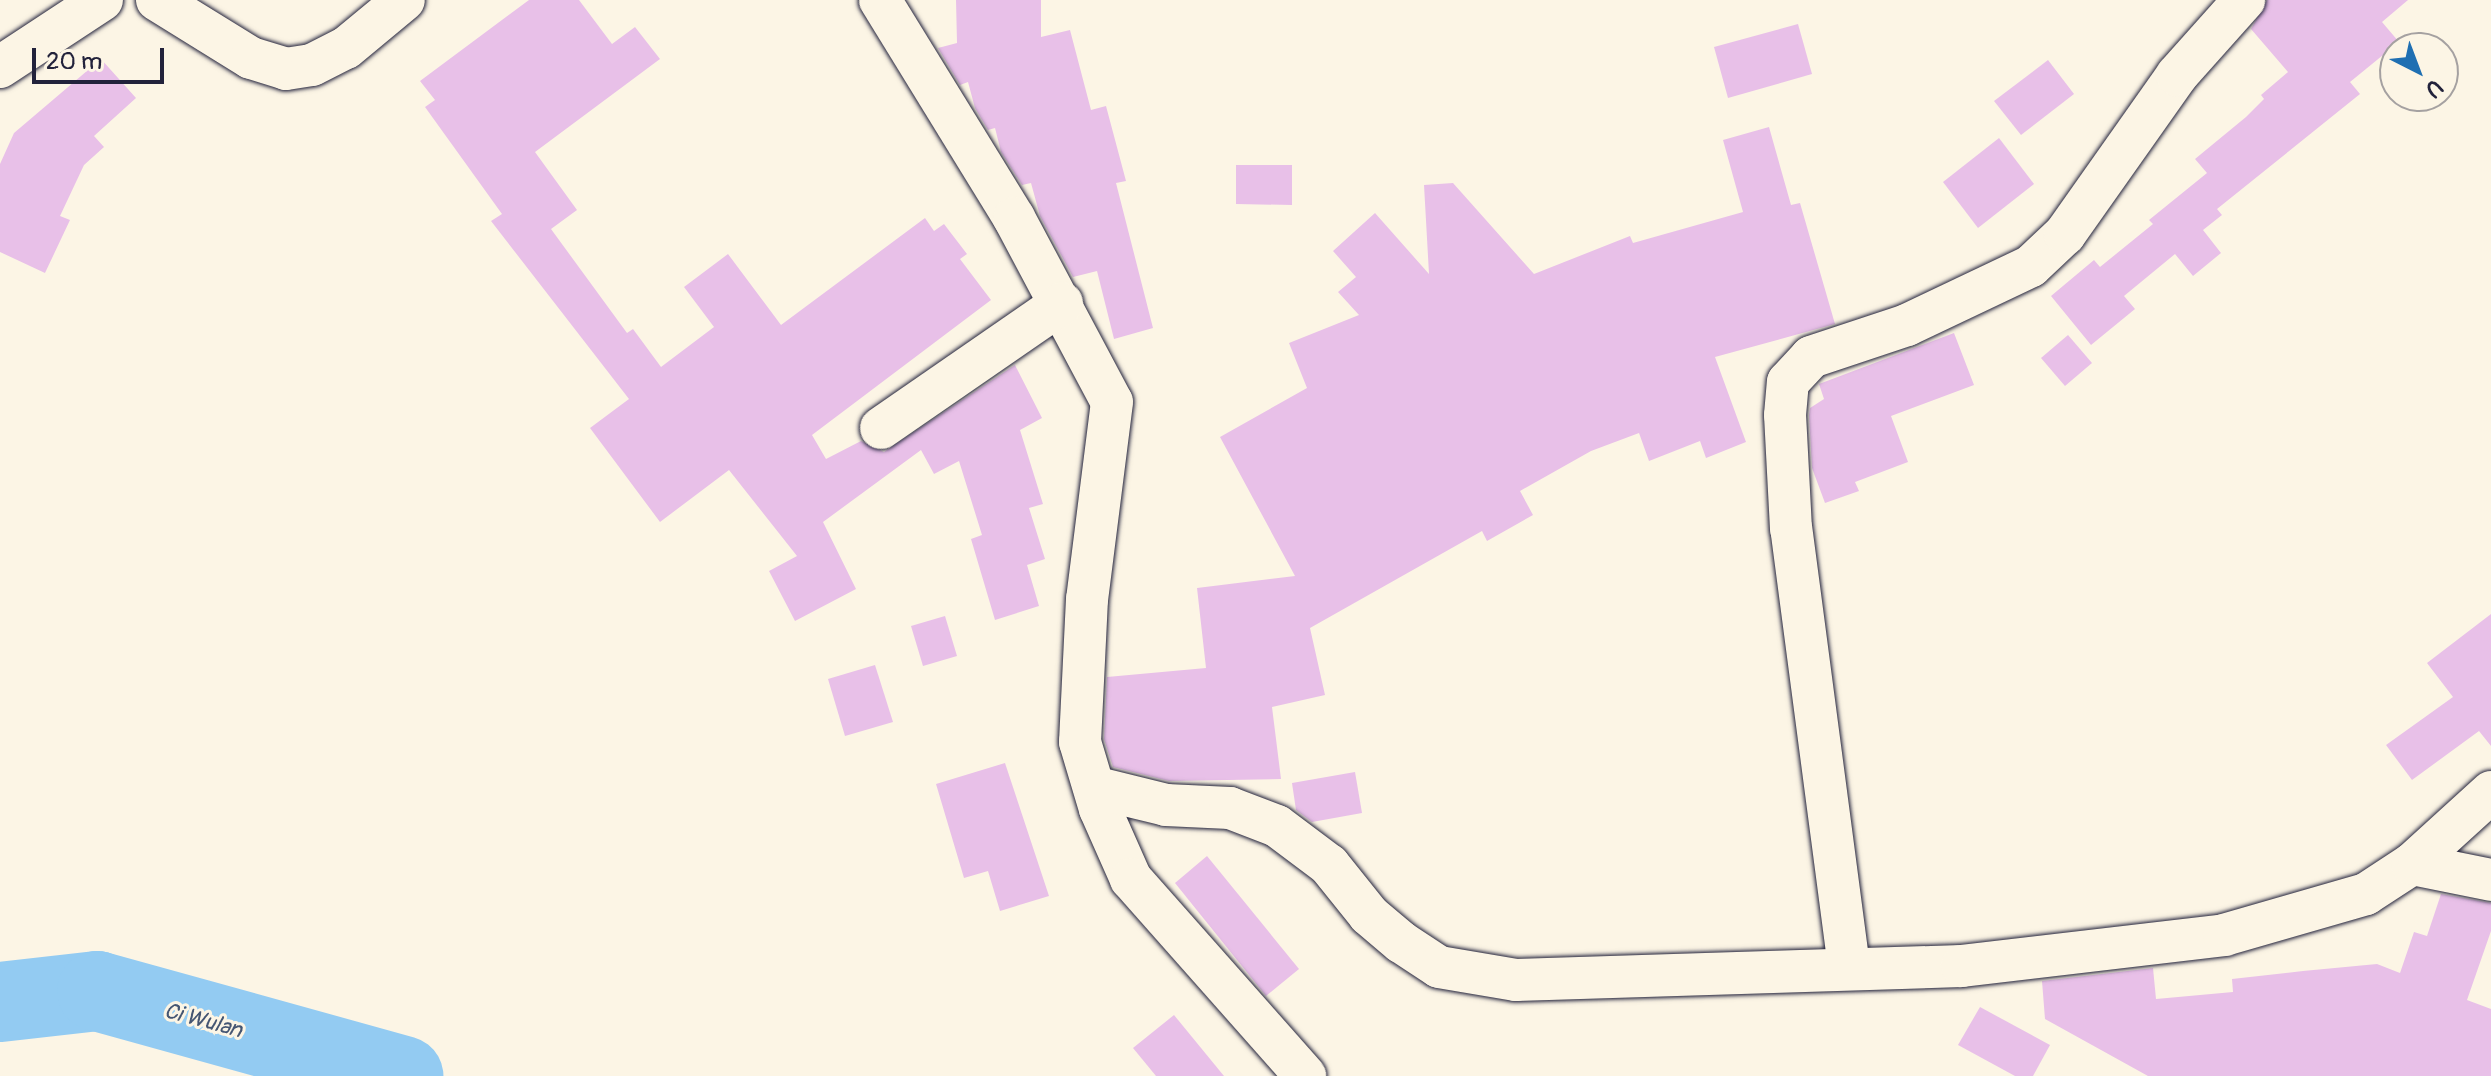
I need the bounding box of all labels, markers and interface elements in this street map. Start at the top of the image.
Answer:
scale bar [36,32,168,82]
north arrow [2379,32,2459,112]
text: 20 m [46,47,102,76]
text: U [2419,73,2449,104]
water label: Ci Wulan [161,998,245,1044]

